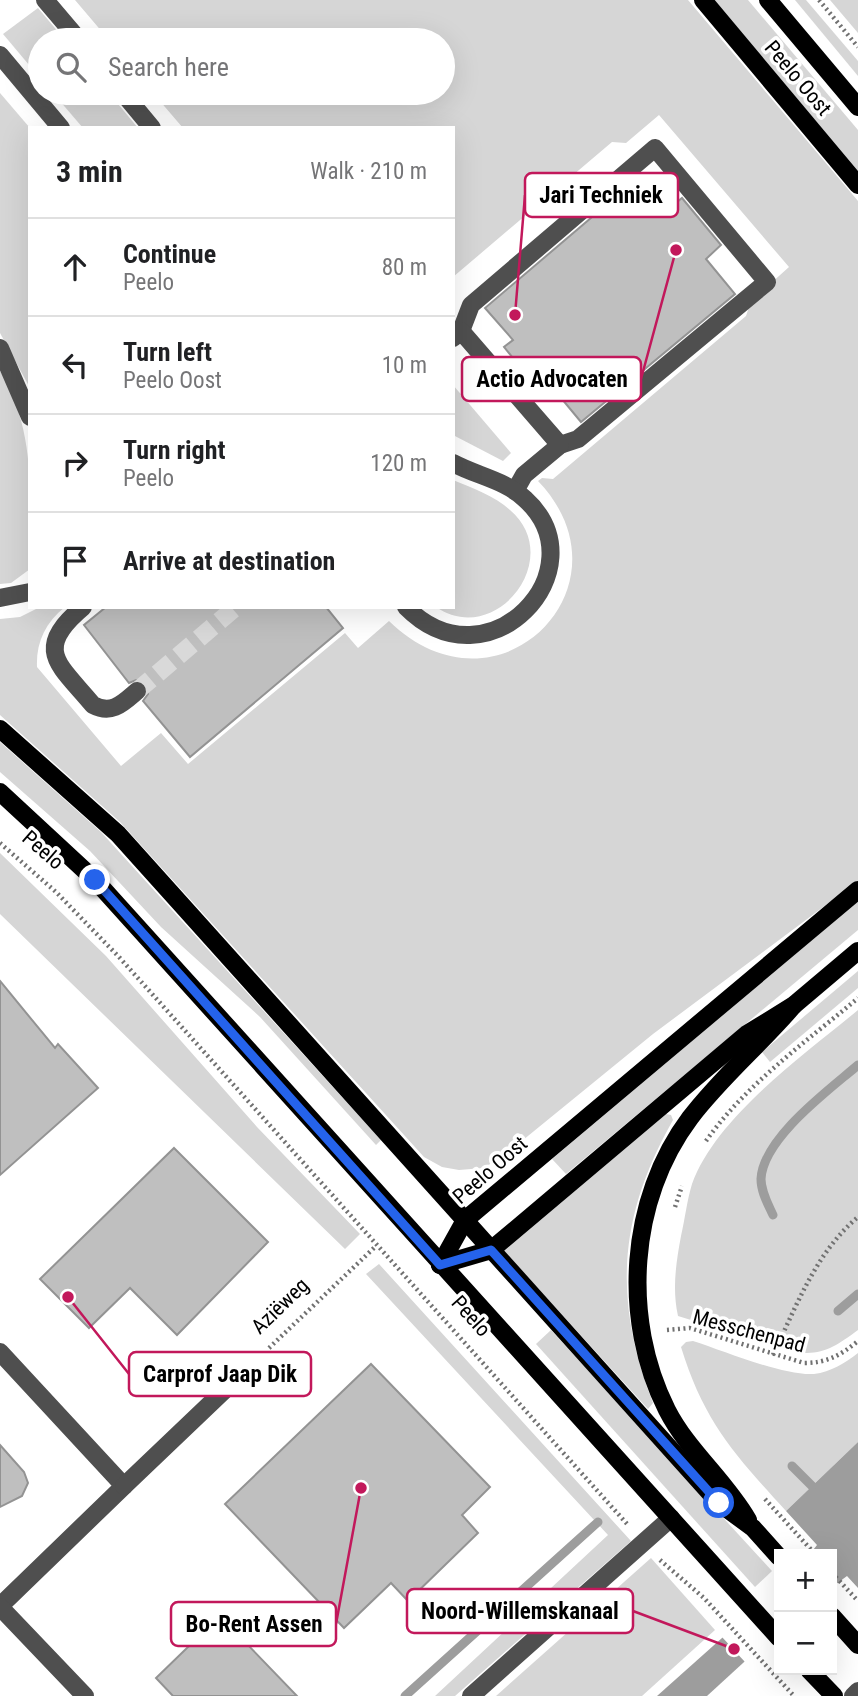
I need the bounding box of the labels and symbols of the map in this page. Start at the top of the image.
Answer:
street label: Peelo Oost [760,36,836,120]
callout: Jari Techniek [525,173,678,217]
text: Jari Techniek [539,182,664,209]
callout: Actio Advocaten [462,357,641,401]
text: Actio Advocaten [476,366,628,393]
street label: Peelo [18,826,68,874]
route end [79,864,110,895]
street label: Peelo Oost [448,1131,532,1209]
street label: Aziëweg [246,1273,314,1339]
street label: Peelo [447,1291,495,1341]
street label: Messchenpad [690,1304,808,1358]
callout: Carprof Jaap Dik [129,1352,311,1396]
text: Carprof Jaap Dik [143,1361,298,1388]
route start [703,1487,734,1518]
callout: Noord-Willemskanaal [407,1589,633,1633]
text: Noord-Willemskanaal [421,1598,619,1625]
callout: Bo-Rent Assen [171,1602,336,1646]
text: Bo-Rent Assen [185,1611,323,1638]

